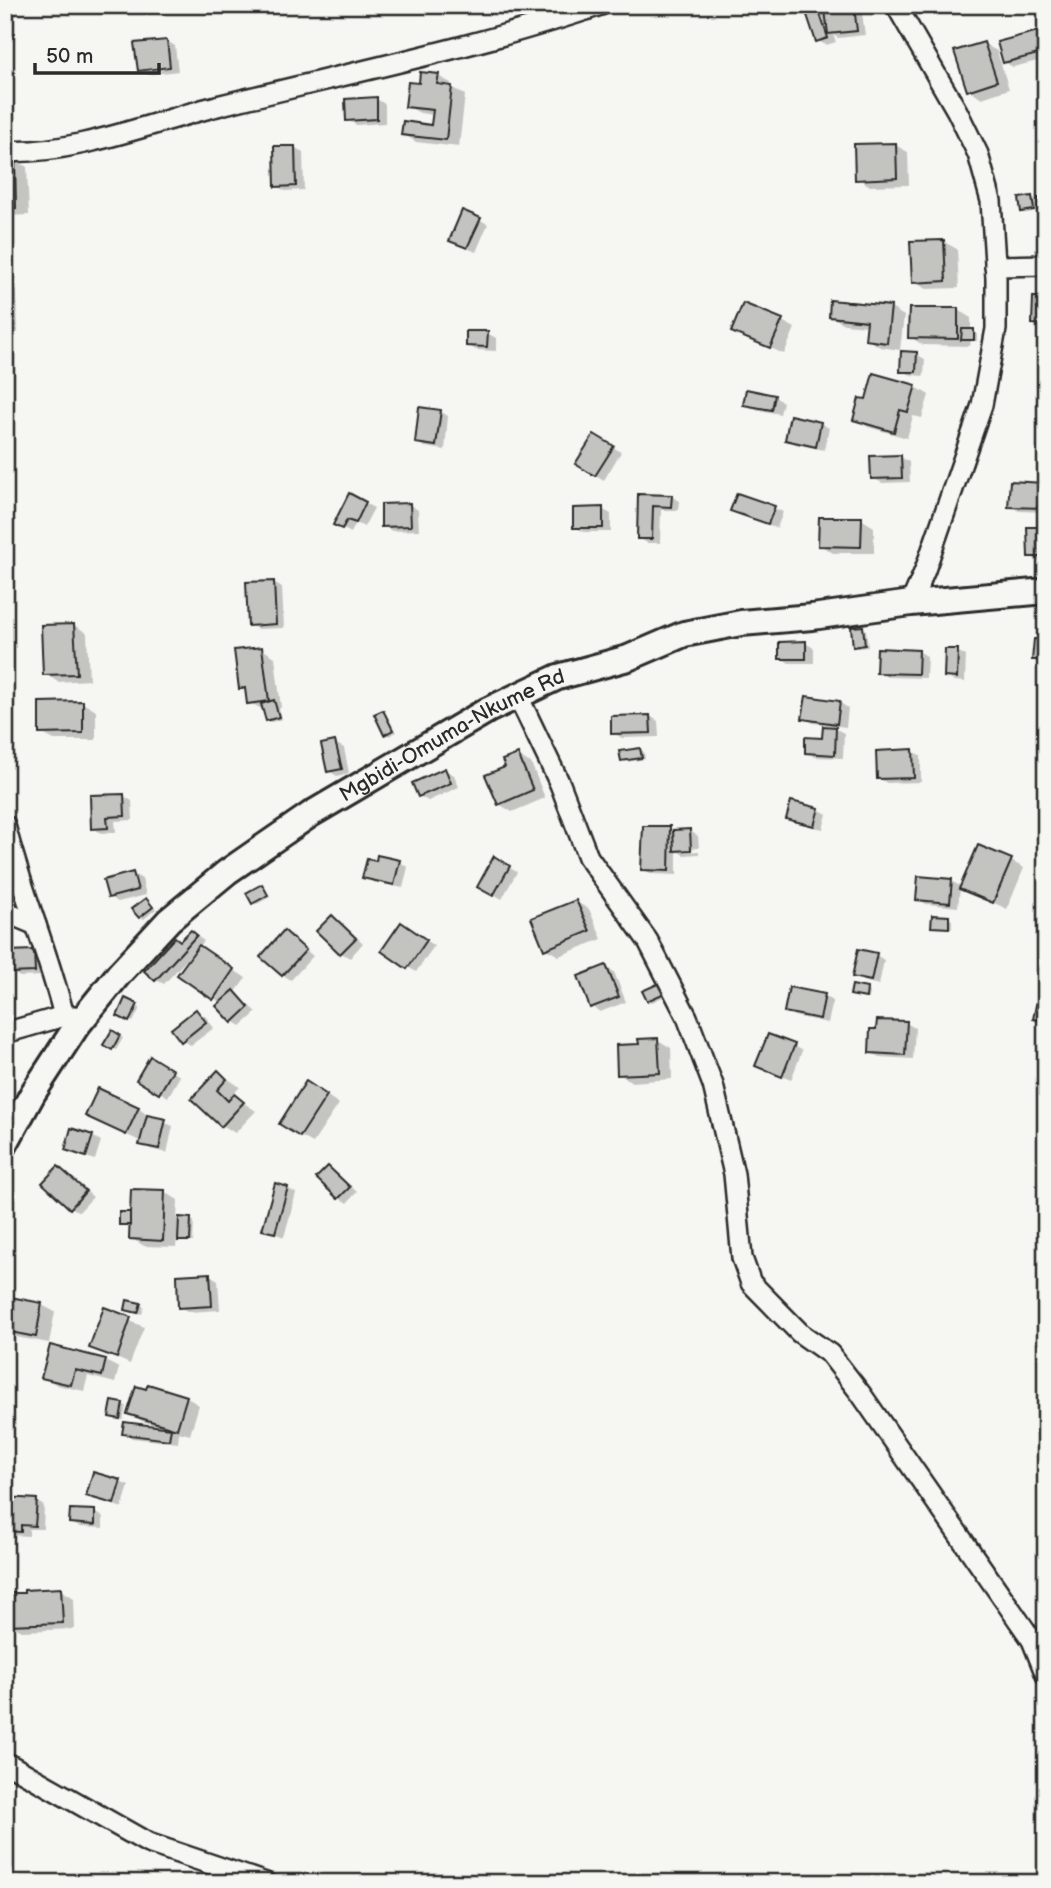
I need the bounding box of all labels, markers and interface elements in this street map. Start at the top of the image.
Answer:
scale bar [35,32,159,76]
text: 50 m [46,44,93,69]
street label: Mgbidi-Omuma-Nkume Rd [335,664,567,807]

